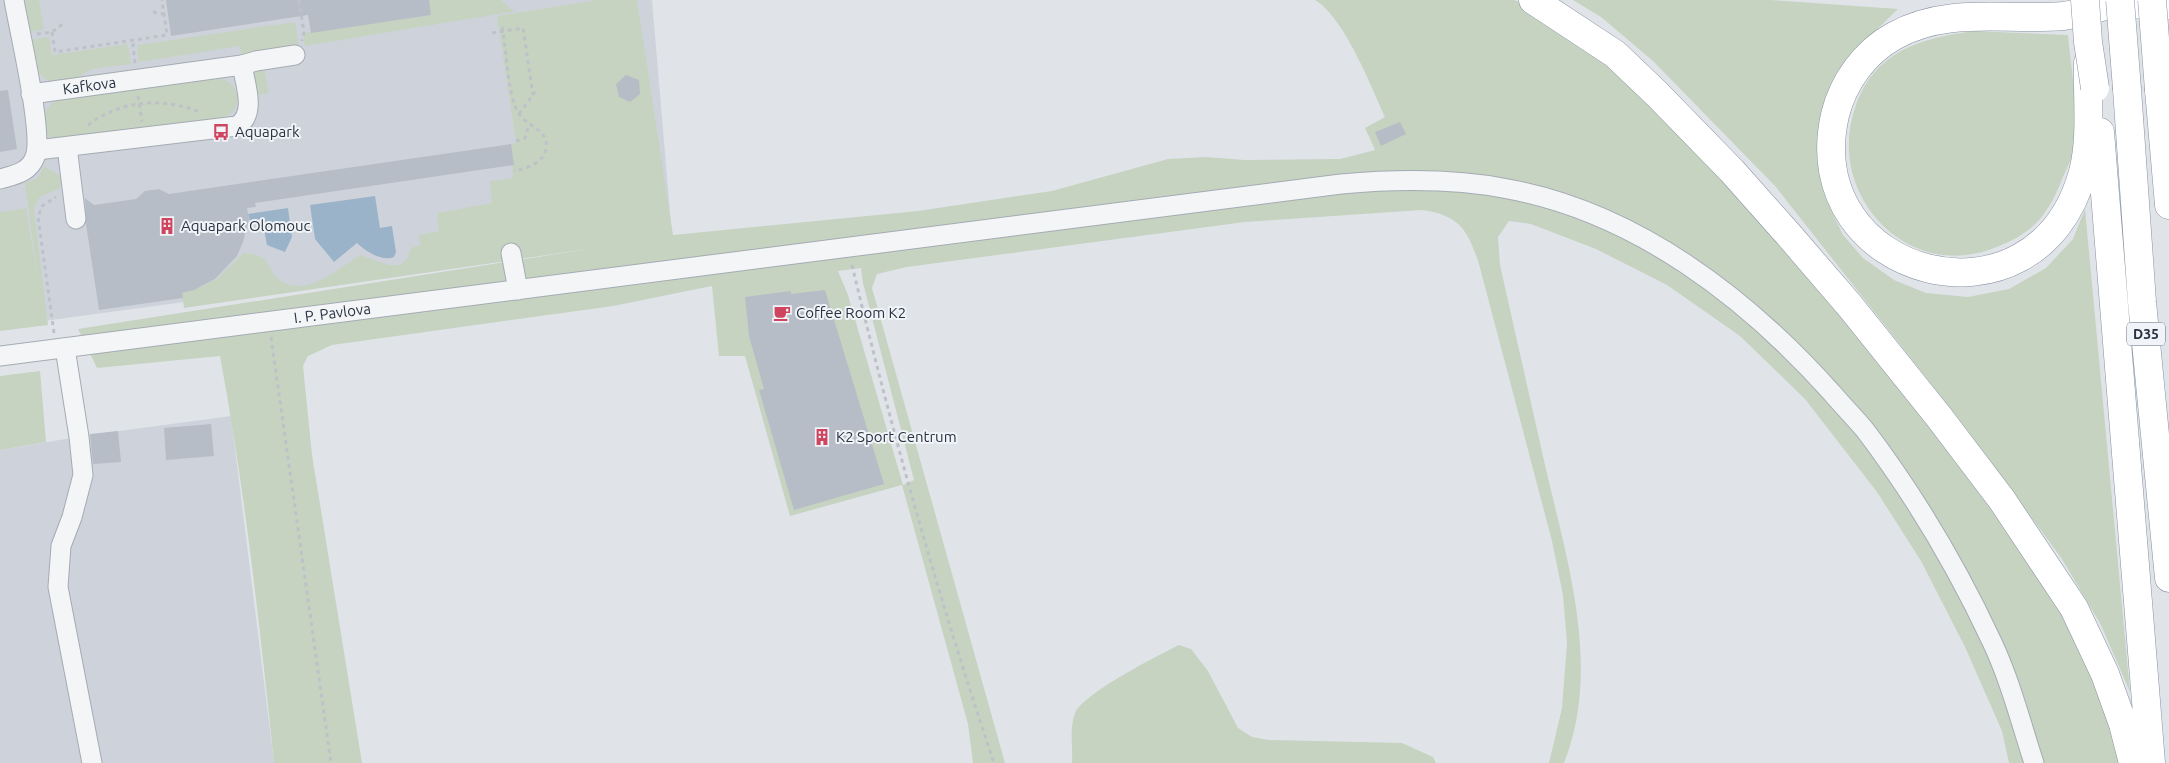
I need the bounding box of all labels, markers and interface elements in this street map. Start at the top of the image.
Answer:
street label: Kafkova [62,73,117,98]
bus stop icon: Aquapark [211,122,231,142]
place label: Aquapark [235,123,300,140]
building icon: Aquapark Olomouc [157,216,177,236]
place label: Aquapark Olomouc [181,217,311,234]
street label: I. P. Pavlova [293,300,372,326]
cafe icon: Coffee Room K2 [772,303,792,323]
place label: Coffee Room K2 [796,304,906,321]
road number: D35 [2127,322,2165,346]
building icon: K2 Sport Centrum [812,427,832,447]
place label: K2 Sport Centrum [836,428,957,445]

